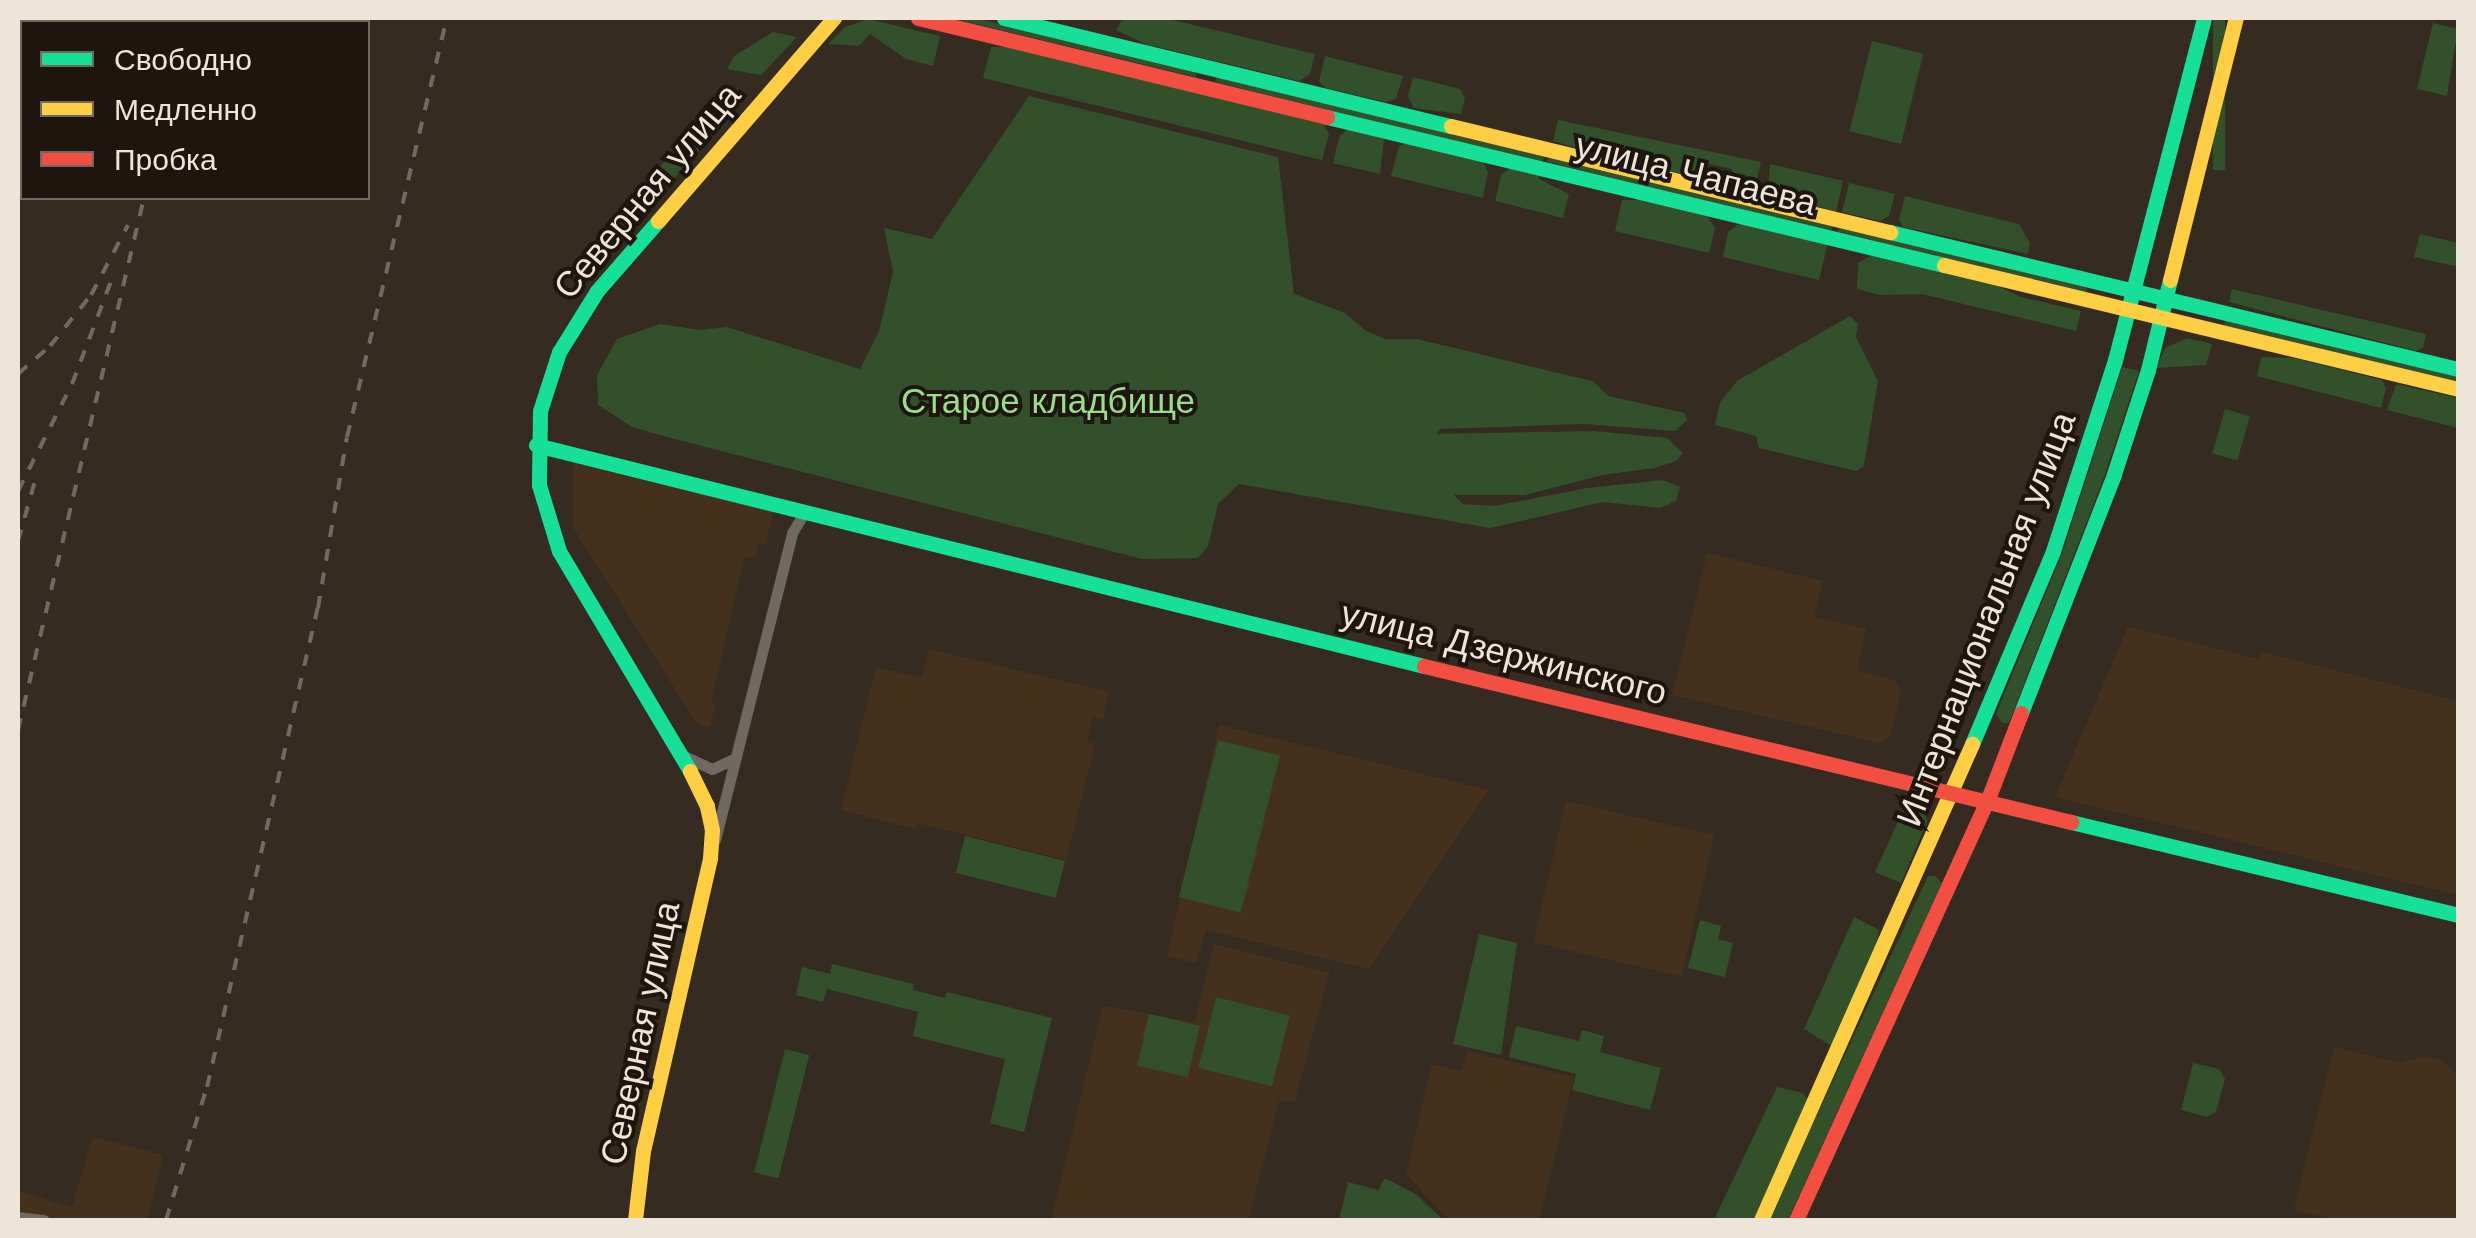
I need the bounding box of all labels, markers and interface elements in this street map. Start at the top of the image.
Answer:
legend [20,20,370,200]
text: Свободно [114,42,252,77]
street label: Северная улица [545,75,749,307]
text: Медленно [114,92,257,127]
street label: улица Чапаева [1571,124,1821,224]
text: Пробка [114,142,217,177]
park label: Старое кладбище [901,380,1195,422]
street label: Интернациональная улица [1888,406,2084,832]
street label: улица Дзержинского [1337,592,1671,714]
street label: Северная улица [592,898,688,1168]

